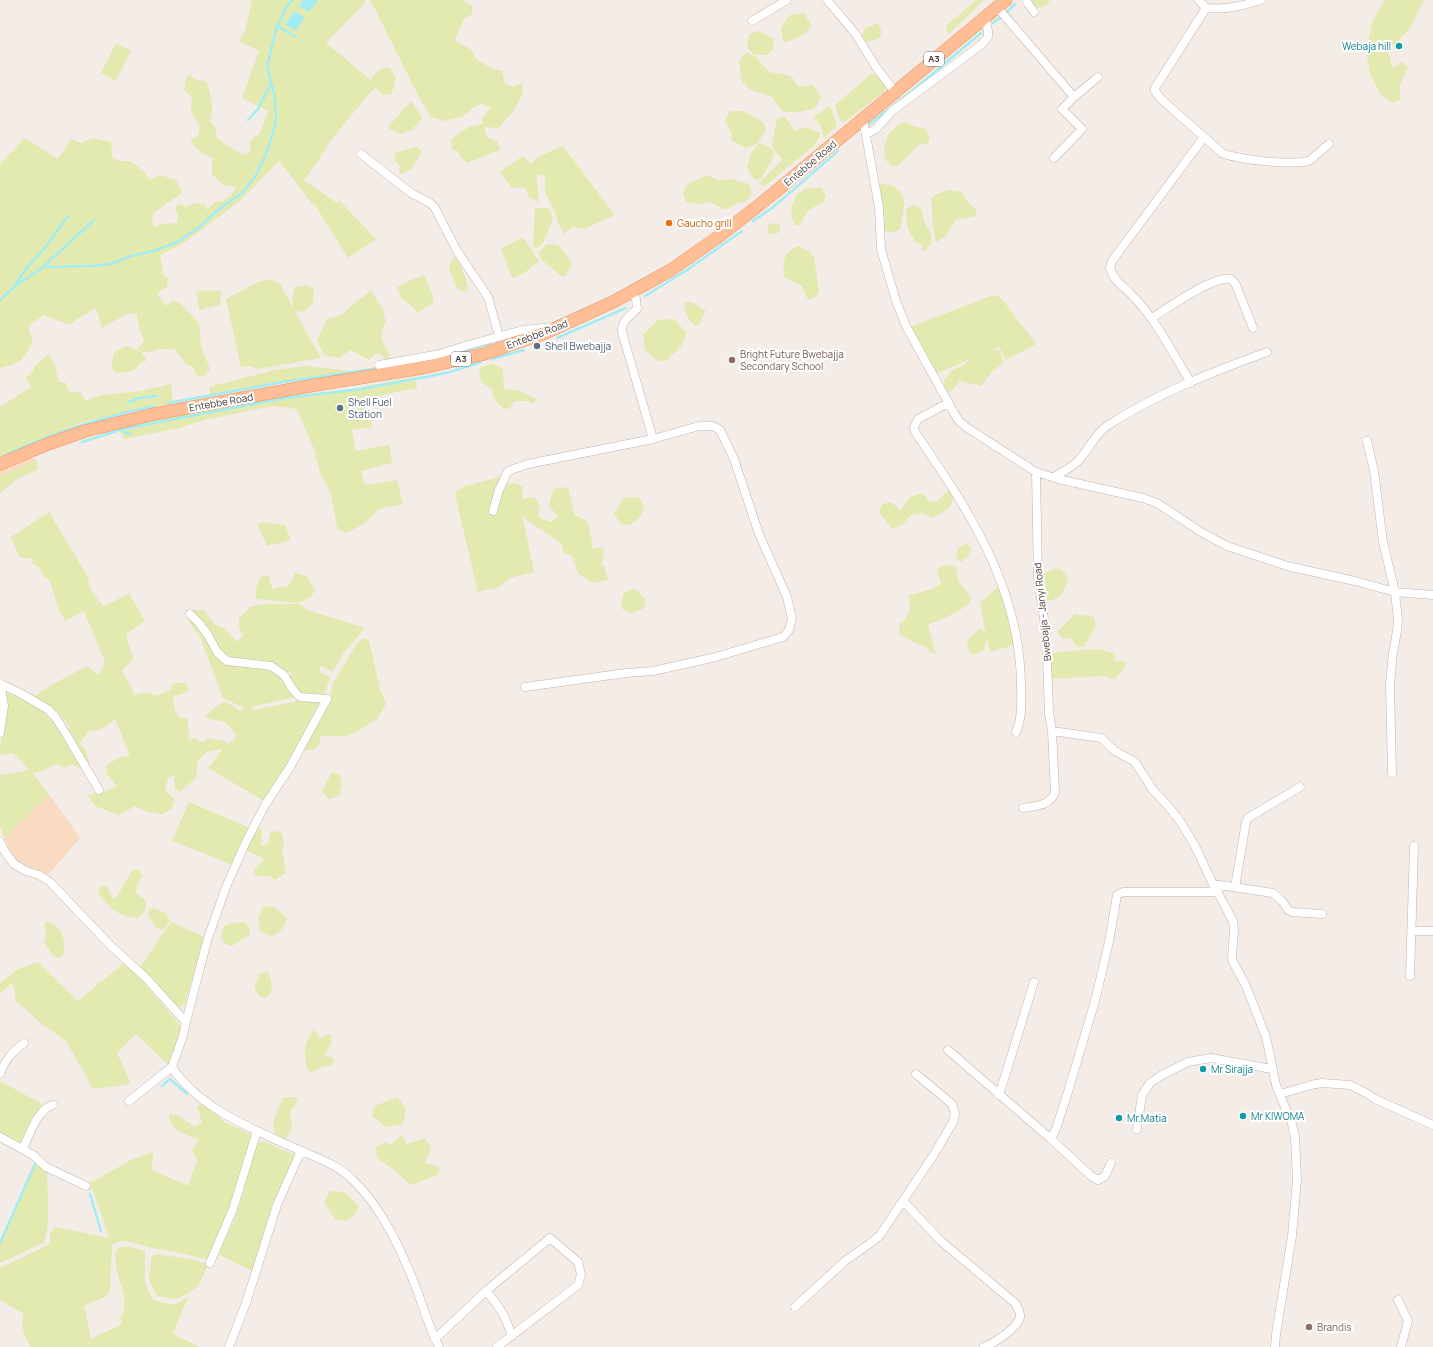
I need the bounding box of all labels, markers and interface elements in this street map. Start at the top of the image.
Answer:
place label: Webaja hill [1342,39,1391,53]
marker: Webaja hill [1394,41,1404,51]
road number: A3 [924,52,944,66]
street label: Entebbe Road [781,137,839,189]
place label: Gaucho grill [677,216,731,230]
marker: Gaucho grill [664,218,674,228]
street label: Entebbe Road [504,316,570,352]
place label: Shell Bwebajja [545,339,611,353]
marker: Shell Bwebajja [532,341,542,351]
place label: Bright Future Bwebajja Secondary School [740,347,844,373]
road number: A3 [451,352,471,366]
marker: Bright Future Bwebajja Secondary School [727,355,737,365]
street label: Entebbe Road [188,389,254,415]
place label: Shell Fuel Station [348,395,392,421]
marker: Shell Fuel Station [335,403,345,413]
street label: Bwebajja - Janyi Road [1030,562,1054,662]
place label: Mr Sirajja [1211,1062,1253,1076]
marker: Mr Sirajja [1198,1064,1208,1074]
place label: Mr KIWOMA [1251,1109,1305,1123]
place label: Mr.Matia [1127,1111,1167,1125]
marker: Mr KIWOMA [1238,1111,1248,1121]
marker: Mr.Matia [1114,1113,1124,1123]
place label: Brandis [1317,1320,1352,1334]
marker: Brandis [1304,1322,1314,1332]

